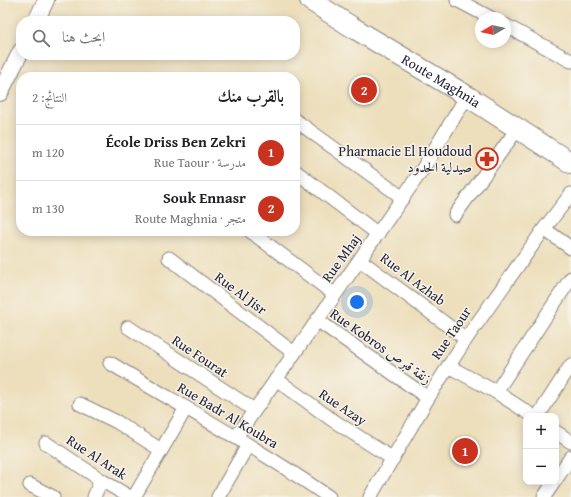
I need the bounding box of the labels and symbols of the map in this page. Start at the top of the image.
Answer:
north arrow [475,12,511,48]
street label: Route Maghnia [398,49,485,112]
pin: 2 [351,75,377,105]
place label: Pharmacie El Houdoud صيدلية الحدود [339,141,473,177]
pharmacy icon: Pharmacie El Houdoud صيدلية الحدود [474,146,500,172]
street label: Rue Mhaj [317,230,365,286]
street label: Rue Al Azhab [376,248,450,310]
street label: Rue Al Jisr [211,267,271,319]
your location [347,292,367,312]
street label: Rue Taour [426,302,476,363]
street label: Rue Kobros زنقة قبرص [326,303,436,389]
street label: Rue Fourat [168,330,232,382]
street label: Rue Badr Al Koubra [174,377,282,453]
street label: Rue Azay [315,384,371,430]
street label: Rue Al Arak [63,430,132,485]
pin: 1 [452,436,478,466]

